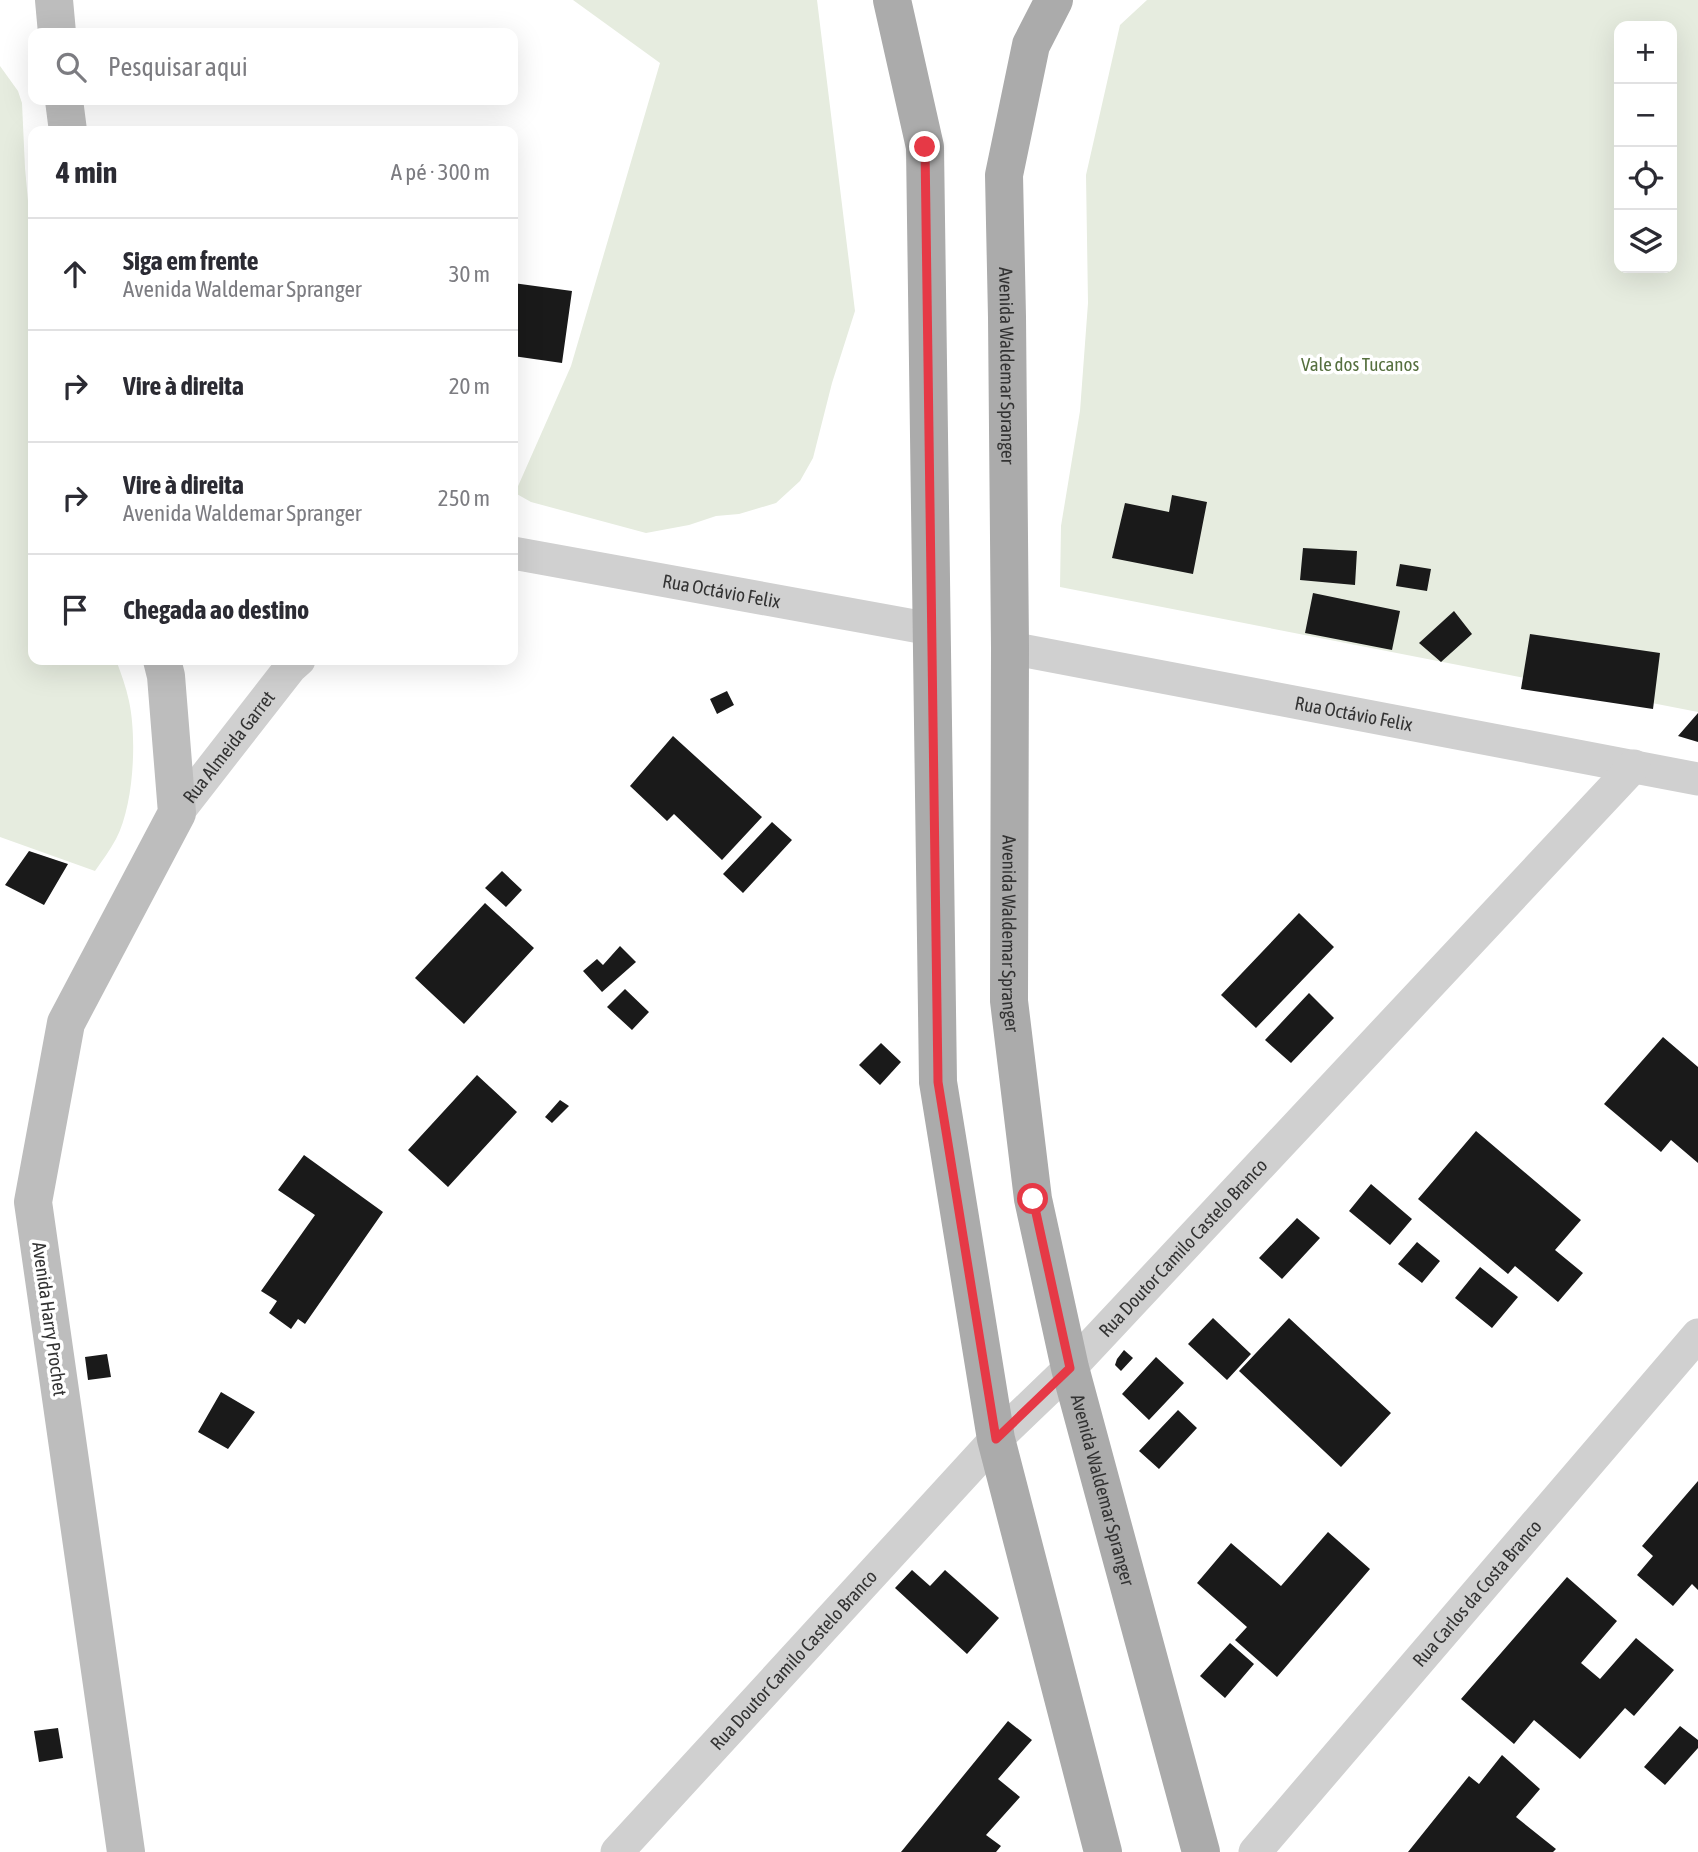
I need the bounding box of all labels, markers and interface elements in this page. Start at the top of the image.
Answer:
map controls [1614,21,1677,273]
button: + [1614,21,1677,84]
search box [28,28,518,105]
icon: search [52,48,90,86]
text: Pesquisar aqui [108,52,248,82]
button: − [1614,84,1677,147]
route end [909,131,940,162]
button: locate [1614,147,1677,210]
text: 4 min [56,155,117,189]
text: A pé · 300 m [391,159,490,185]
button: layers [1614,210,1677,273]
text: Siga em frente [123,246,259,276]
icon: ahead [56,255,94,293]
text: 30 m [449,261,490,287]
street label: Avenida Waldemar Spranger [995,267,1019,465]
text: Avenida Waldemar Spranger [123,276,362,302]
park label: Vale dos Tucanos [1301,353,1419,375]
icon: right [56,367,94,405]
text: Vire à direita [123,371,244,401]
text: 20 m [449,373,490,399]
text: Vire à direita [123,470,244,500]
icon: right [56,479,94,517]
text: 250 m [438,485,490,511]
text: Avenida Waldemar Spranger [123,500,362,526]
street label: Rua Octávio Felix [661,569,783,612]
icon: arrive [56,591,94,629]
text: Chegada ao destino [123,595,309,625]
street label: Rua Almeida Garret [178,686,279,807]
street label: Rua Octávio Felix [1293,691,1415,735]
street label: Avenida Waldemar Spranger [998,835,1024,1034]
street label: Rua Doutor Camilo Castelo Branco [1094,1154,1271,1341]
route start [1017,1183,1048,1214]
street label: Avenida Harry Prochet [28,1241,72,1397]
street label: Avenida Waldemar Spranger [1067,1392,1139,1588]
street label: Rua Carlos da Costa Branco [1408,1515,1546,1671]
street label: Rua Doutor Camilo Castelo Branco [706,1565,881,1754]

